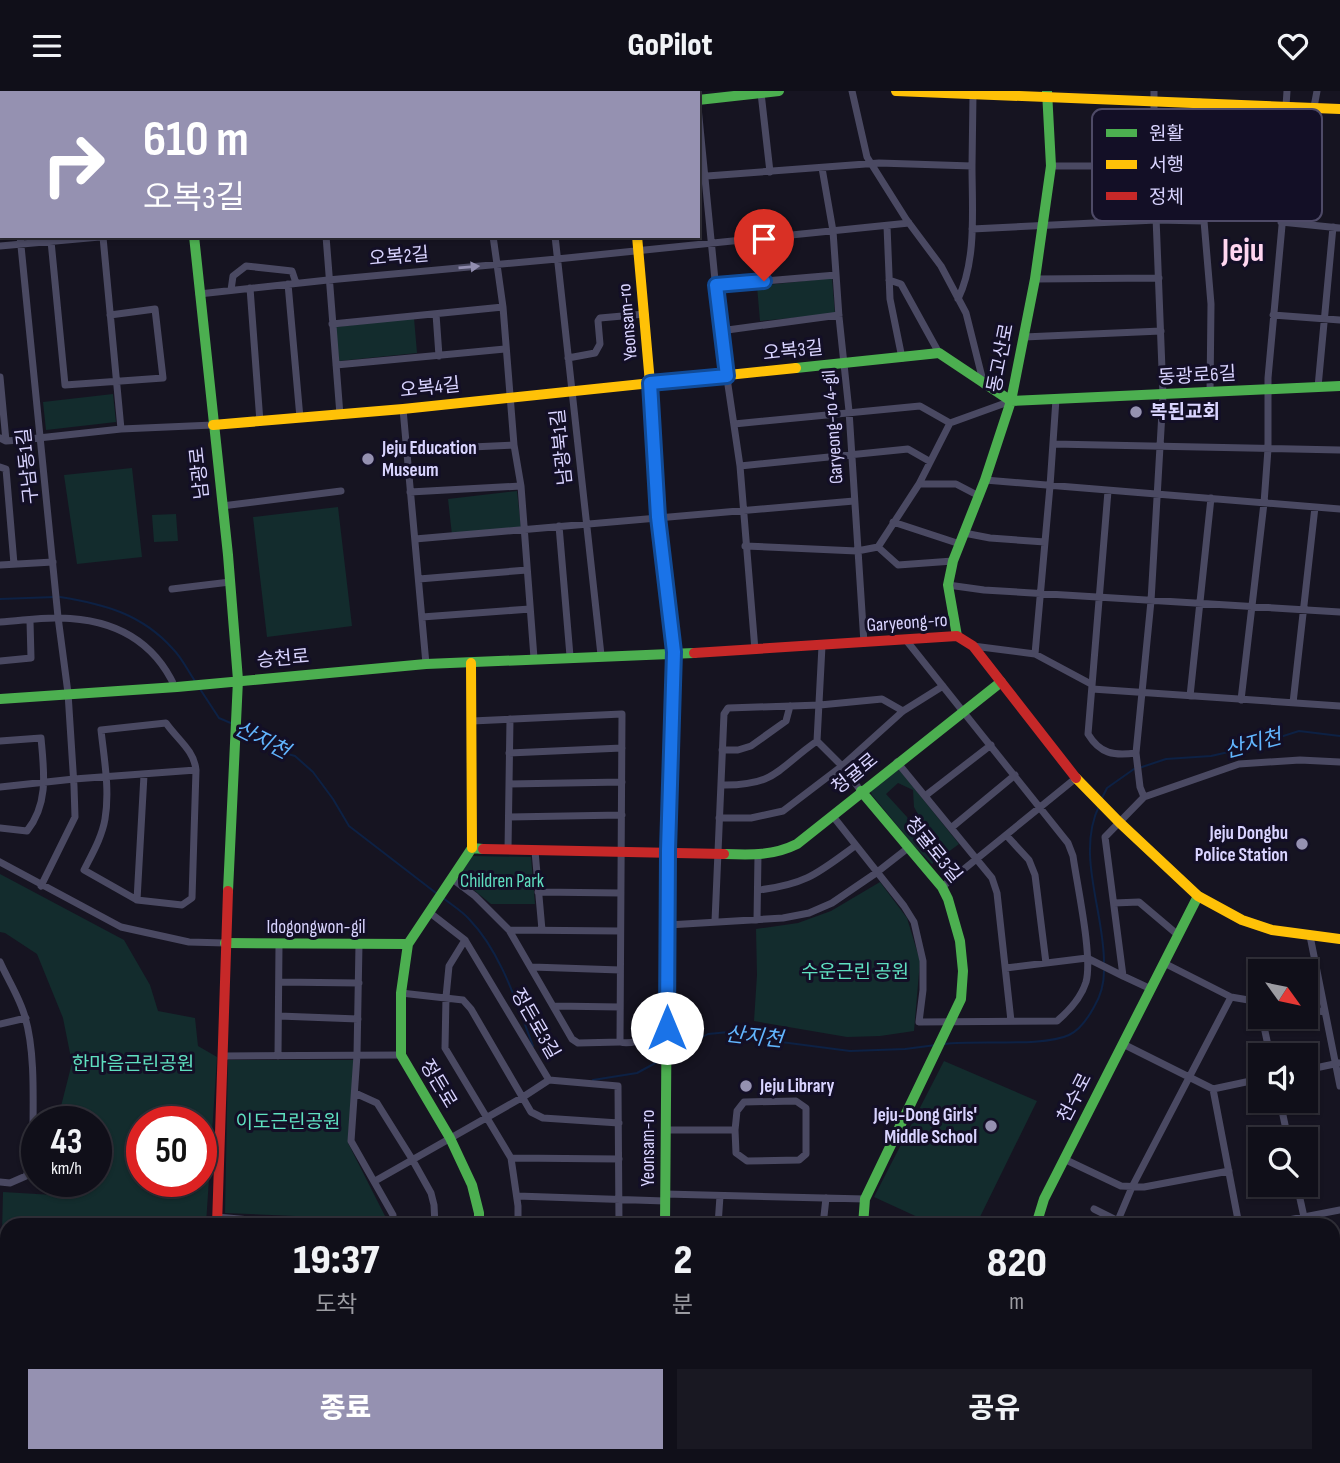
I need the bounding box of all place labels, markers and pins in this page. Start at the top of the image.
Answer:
pin [734,209,794,281]
place label: 복된교회 [1150,401,1220,424]
marker: 복된교회 [1128,404,1144,420]
place label: Jeju Education Museum [381,437,477,482]
marker: Jeju Education Museum [360,451,376,467]
place label: Jeju Dongbu Police Station [1195,822,1288,867]
marker: Jeju Dongbu Police Station [1294,836,1310,852]
place label: Jeju Library [759,1075,834,1098]
marker: Jeju Library [738,1078,754,1094]
place label: Jeju-Dong Girls' Middle School [872,1104,977,1149]
marker: Jeju-Dong Girls' Middle School [983,1118,999,1134]

